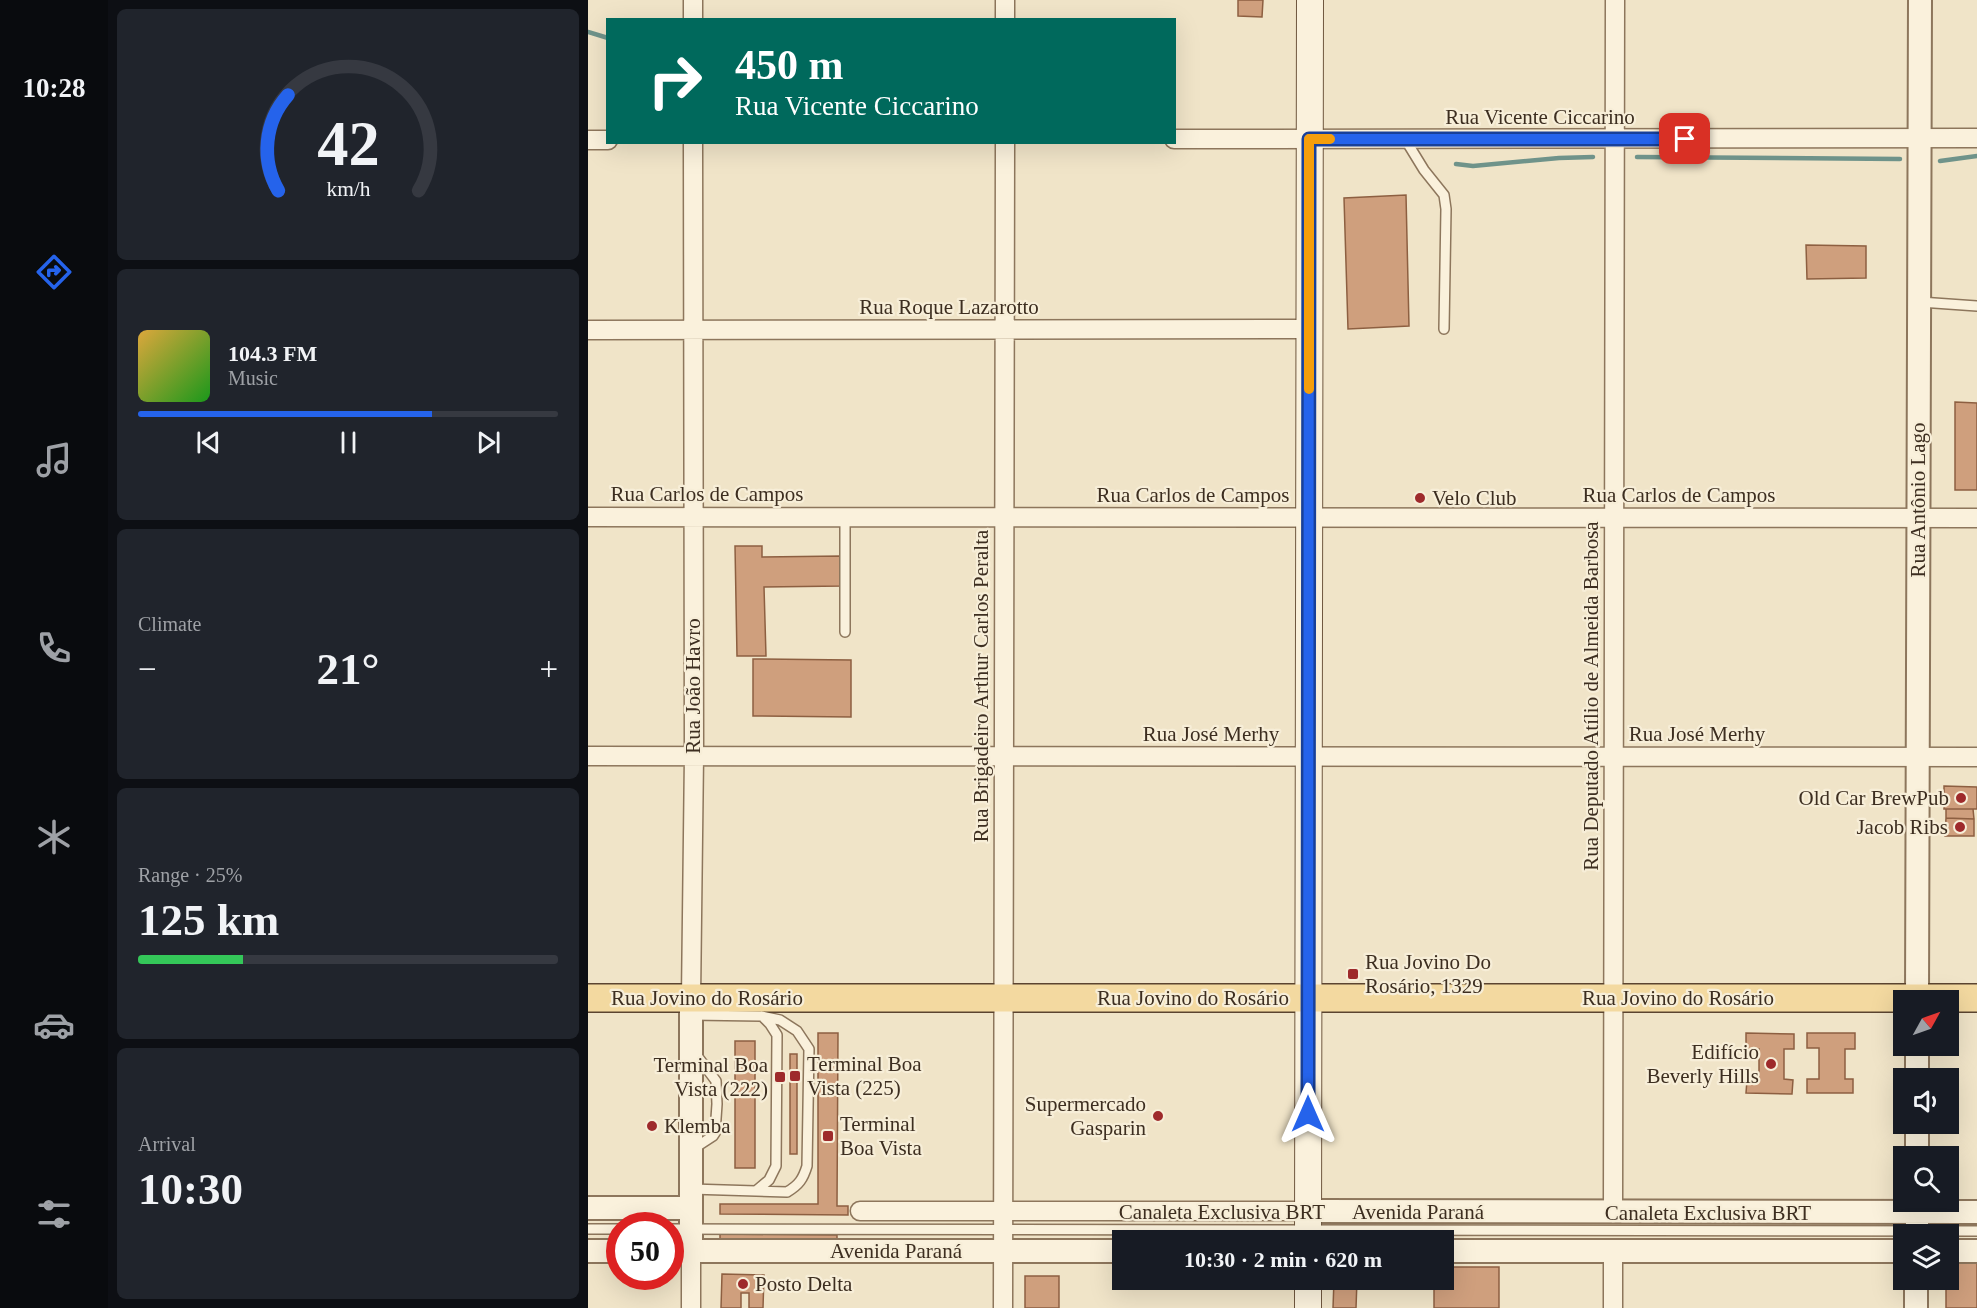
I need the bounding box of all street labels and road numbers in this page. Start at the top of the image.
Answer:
street label: Rua Vicente Ciccarino [1445,105,1635,129]
street label: Rua Roque Lazarotto [859,295,1039,319]
street label: Rua Antônio Lago [1906,422,1930,578]
street label: Rua Carlos de Campos [610,482,804,506]
street label: Rua Carlos de Campos [1096,483,1290,507]
street label: Rua Carlos de Campos [1582,483,1776,507]
street label: Rua Deputado Atílio de Almeida Barbosa [1579,521,1603,871]
street label: Rua Brigadeiro Arthur Carlos Peralta [969,529,993,842]
street label: Rua João Havro [681,618,705,754]
street label: Rua José Merhy [1143,722,1280,746]
street label: Rua José Merhy [1629,722,1766,746]
street label: Rua Jovino do Rosário [611,986,803,1010]
street label: Rua Jovino do Rosário [1097,986,1289,1010]
street label: Rua Jovino do Rosário [1582,986,1774,1010]
street label: Canaleta Exclusiva BRT [1119,1200,1325,1224]
street label: Avenida Paraná [1352,1200,1485,1224]
street label: Canaleta Exclusiva BRT [1605,1201,1811,1225]
street label: Avenida Paraná [830,1239,963,1263]

